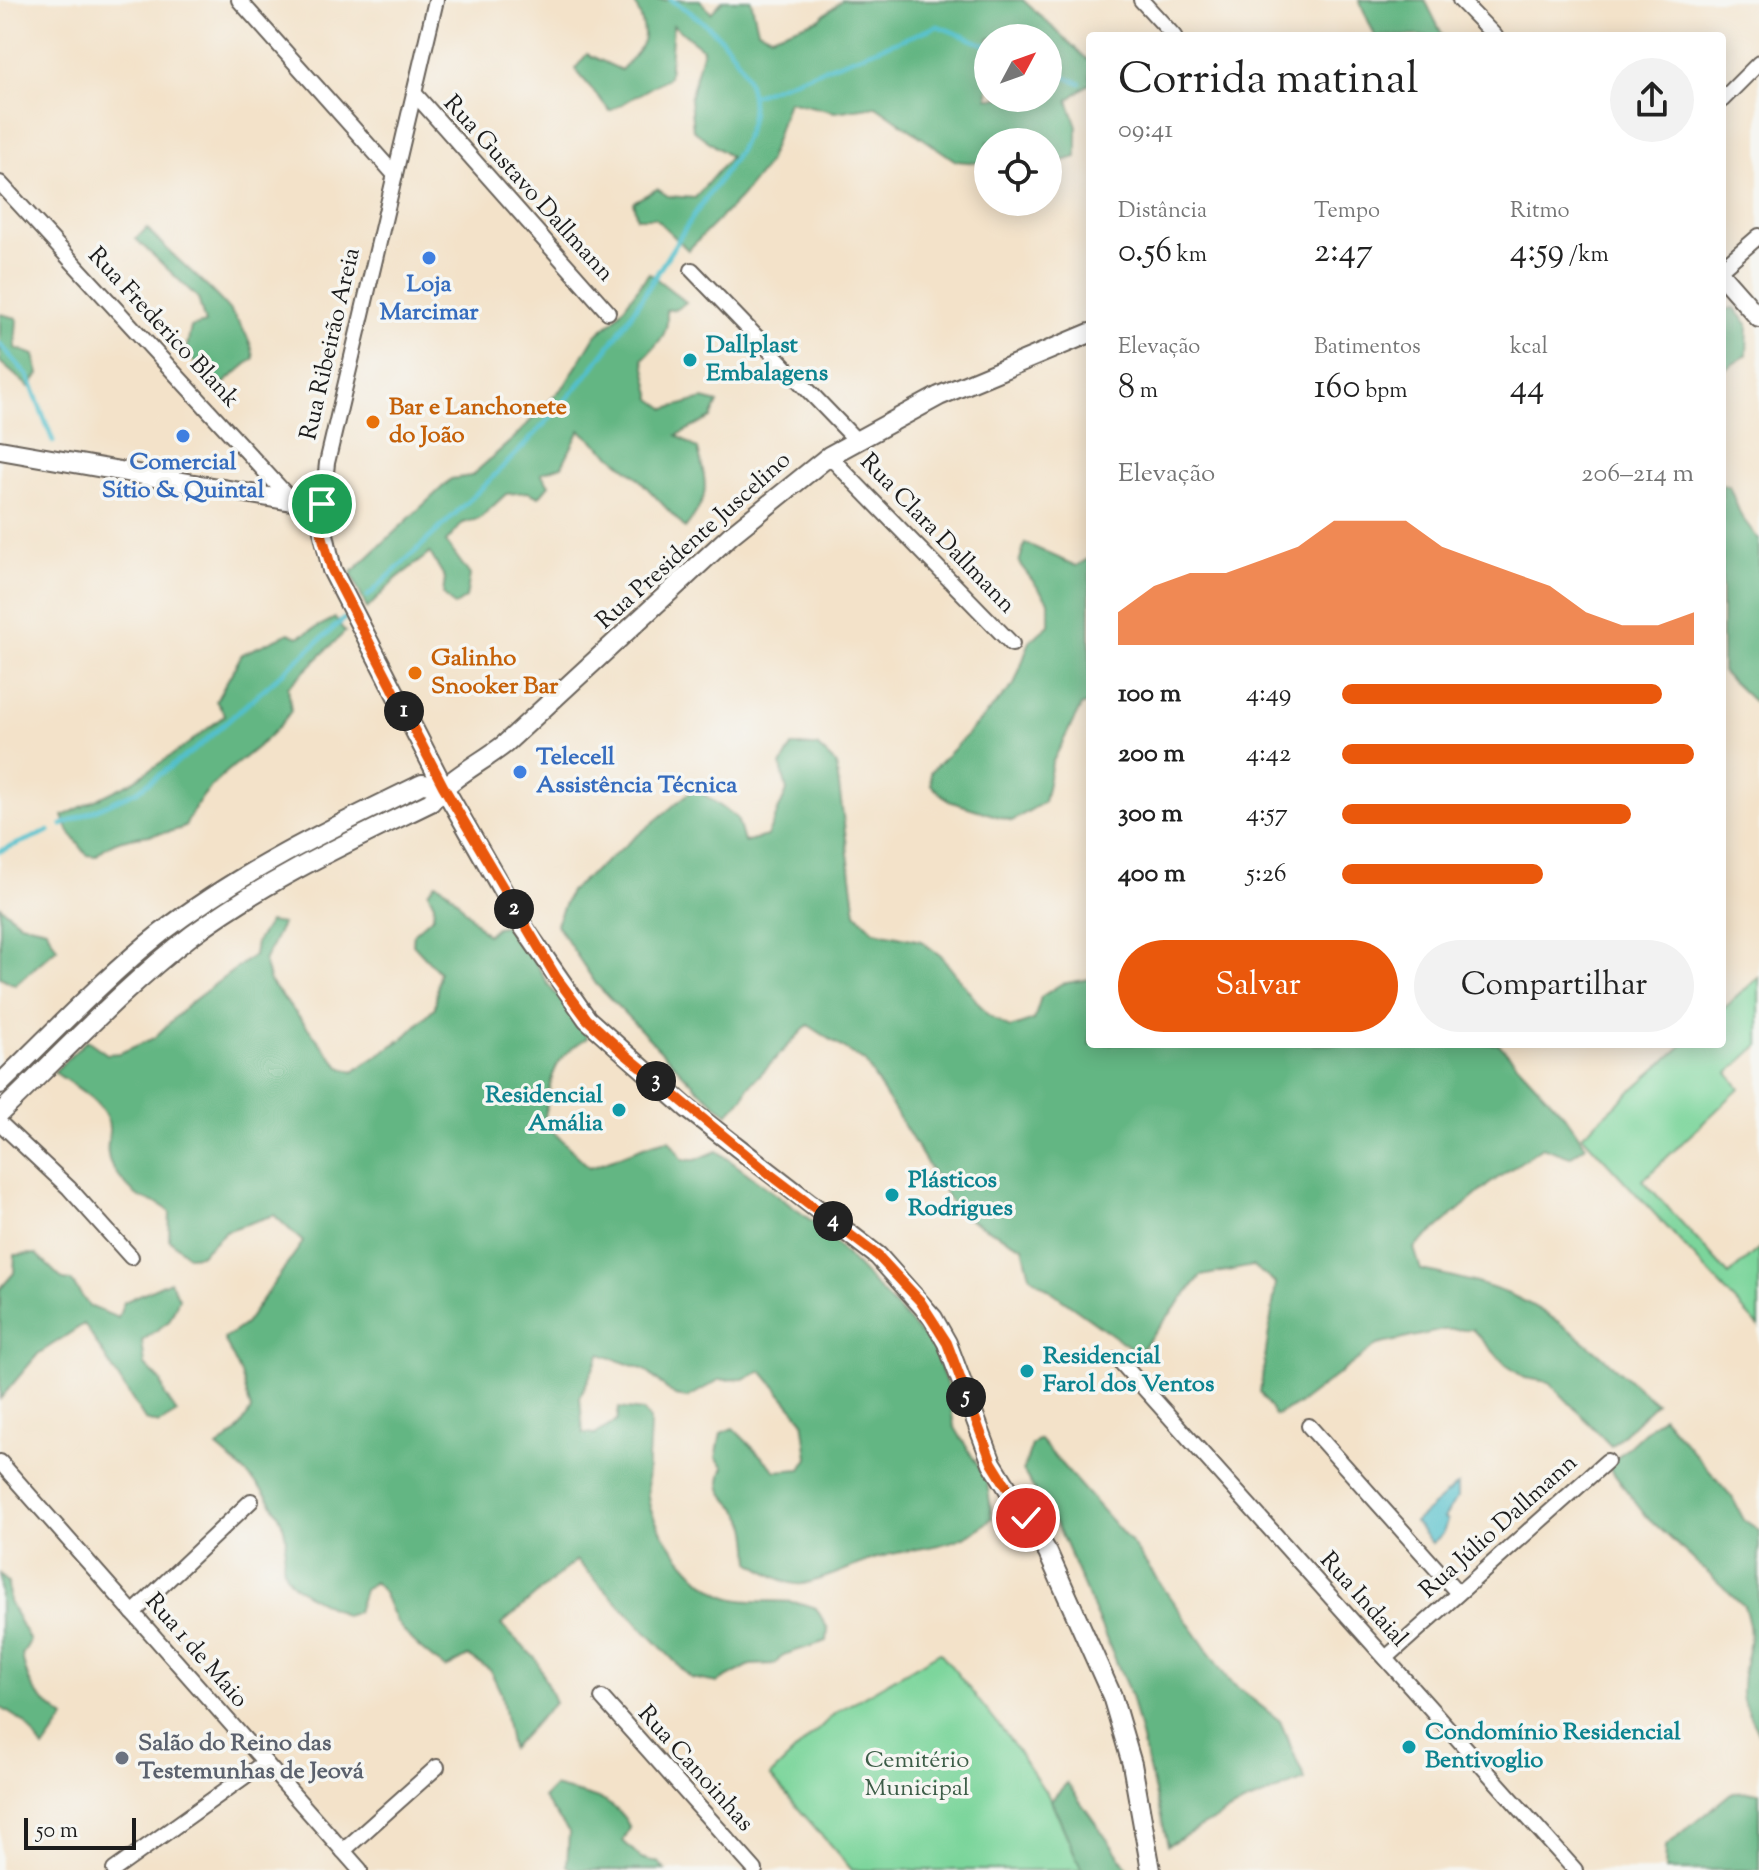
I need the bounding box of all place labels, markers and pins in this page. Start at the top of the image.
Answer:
marker: Loja Marcimar [420,249,438,267]
place label: Loja Marcimar [379,268,480,330]
place label: Dallplast Embalagens [706,329,828,391]
marker: Dallplast Embalagens [681,351,699,369]
place label: Bar e Lanchonete do João [389,391,567,453]
marker: Bar e Lanchonete do João [364,413,382,431]
marker: Comercial Sítio & Quintal [174,427,192,445]
place label: Comercial Sítio & Quintal [102,446,265,508]
pin [288,470,356,538]
place label: Galinho Snooker Bar [431,642,559,704]
marker: Galinho Snooker Bar [406,664,424,682]
pin: 1 [384,691,424,731]
place label: Telecell Assistência Técnica [536,741,738,803]
marker: Telecell Assistência Técnica [511,763,529,781]
pin: 2 [494,889,534,929]
pin: 3 [636,1061,676,1101]
place label: Residencial Amália [485,1079,604,1141]
marker: Residencial Amália [610,1101,628,1119]
place label: Plásticos Rodrigues [908,1164,1013,1226]
marker: Plásticos Rodrigues [883,1186,901,1204]
pin: 4 [813,1201,853,1241]
place label: Residencial Farol dos Ventos [1043,1340,1214,1402]
marker: Residencial Farol dos Ventos [1018,1362,1036,1380]
pin: 5 [946,1377,986,1417]
pin [992,1484,1060,1552]
place label: Condomínio Residencial Bentivoglio [1425,1716,1681,1778]
place label: Salão do Reino das Testemunhas de Jeová [138,1727,365,1789]
marker: Condomínio Residencial Bentivoglio [1400,1738,1418,1756]
marker: Salão do Reino das Testemunhas de Jeová [113,1749,131,1767]

